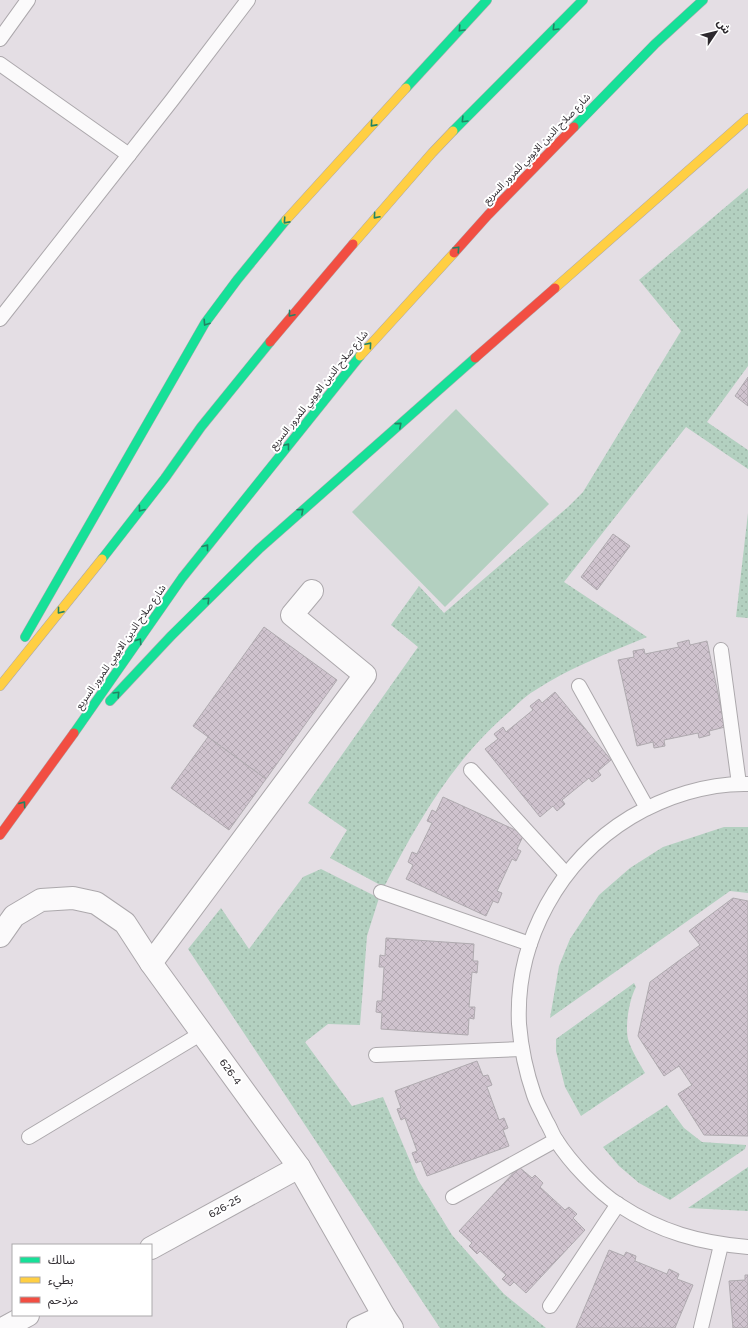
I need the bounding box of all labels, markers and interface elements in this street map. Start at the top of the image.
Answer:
north arrow [696,12,736,52]
text: ش [714,17,733,36]
one-way arrow [552,23,560,31]
one-way arrow [458,24,466,32]
street label: شارع صلاح الدين الايوبي للمرور السريع [481,91,594,208]
one-way arrow [461,115,469,123]
one-way arrow [371,120,378,127]
one-way arrow [374,211,381,219]
one-way arrow [283,216,291,224]
one-way arrow [452,246,459,254]
one-way arrow [289,310,296,317]
one-way arrow [203,319,211,326]
street label: شارع صلاح الدين الايوبي للمرور السريع [267,328,372,453]
one-way arrow [365,342,372,350]
one-way arrow [394,422,401,429]
one-way arrow [283,443,290,450]
one-way arrow [139,505,146,512]
one-way arrow [296,508,304,515]
one-way arrow [202,545,209,552]
street label: شارع صلاح الدين الايوبي للمرور السريع [73,582,170,712]
one-way arrow [202,597,210,605]
one-way arrow [58,607,65,614]
one-way arrow [134,638,141,645]
one-way arrow [112,691,119,699]
one-way arrow [18,801,25,808]
street label: 626-4 [217,1057,243,1087]
street label: 626-25 [207,1193,243,1221]
legend [12,1244,152,1316]
text: سالك [48,1253,75,1267]
text: بطيء [48,1273,74,1290]
text: مزدحم [48,1293,78,1309]

